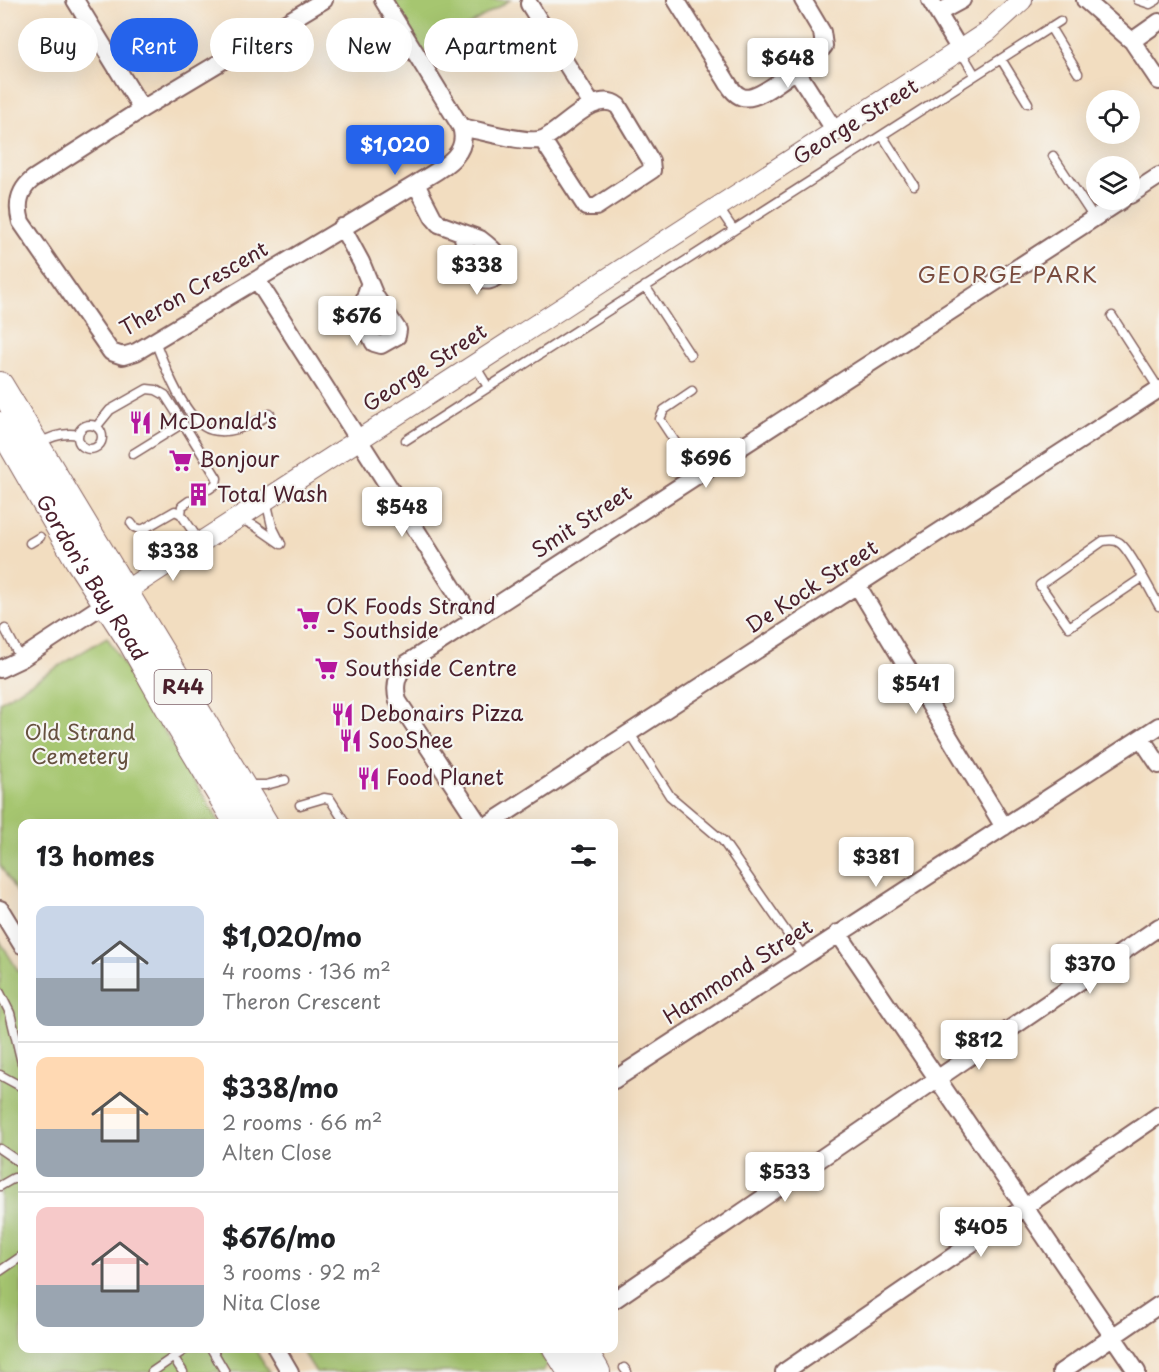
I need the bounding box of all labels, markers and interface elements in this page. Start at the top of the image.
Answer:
chip: Buy [18,18,98,72]
chip: Rent [110,18,198,72]
chip: Filters [210,18,314,72]
chip: New [326,18,412,72]
chip: Apartment [424,18,578,72]
pin: $648 [752,38,824,89]
text: $648 [761,42,815,72]
street label: George Street [786,69,924,172]
map controls [1086,90,1140,210]
button: locate [1086,90,1140,144]
pin: $1,020 [346,125,444,176]
text: $1,020 [360,129,430,159]
button: layers [1086,156,1140,210]
street label: Theron Crescent [113,232,273,343]
pin: $338 [441,245,513,296]
text: $338 [451,249,503,279]
district label: GEORGE PARK [917,257,1099,290]
pin: $676 [321,296,393,347]
text: $676 [332,300,382,330]
street label: George Street [355,314,492,419]
place label: McDonald's [159,404,277,436]
restaurant icon: McDonald's [128,409,154,435]
pin: $696 [670,438,742,489]
place label: Bonjour [199,442,280,474]
text: $696 [680,442,732,472]
supermarket icon: Bonjour [168,447,194,473]
street label: Smit Street [524,476,638,565]
place label: Total Wash [217,477,328,509]
building icon: Total Wash [186,482,212,508]
pin: $548 [366,487,438,538]
street label: Gordon's Bay Road [29,488,157,666]
text: $548 [376,491,428,521]
street label: De Kock Street [738,530,883,640]
pin: $338 [137,531,209,582]
text: $338 [147,535,199,565]
place label: OK Foods Strand - Southside [326,589,496,645]
supermarket icon: OK Foods Strand - Southside [295,606,321,632]
place label: Southside Centre [345,651,517,683]
supermarket icon: Southside Centre [314,656,340,682]
pin: $541 [880,664,952,715]
text: $541 [892,668,940,698]
road number: R44 [154,670,212,704]
place label: Debonairs Pizza [360,696,523,728]
restaurant icon: Debonairs Pizza [329,701,355,727]
park label: Old Strand Cemetery [25,715,136,771]
place label: SooShee [368,723,453,755]
restaurant icon: SooShee [337,728,363,754]
place label: Food Planet [386,760,504,792]
restaurant icon: Food Planet [355,765,381,791]
text: 13 homes [36,836,154,875]
pin: $381 [840,837,912,888]
icon: filters [567,839,600,872]
text: $381 [853,841,899,871]
street label: Hammond Street [656,910,818,1031]
text: $1,020/mo [222,917,361,956]
icon: home [84,930,156,1002]
pin: $370 [1054,944,1126,995]
text: $370 [1064,948,1116,978]
text: 4 rooms · 136 m² [222,956,391,986]
text: Theron Crescent [222,986,381,1016]
pin: $812 [943,1020,1015,1071]
text: $812 [955,1024,1003,1054]
text: $338/mo [222,1068,338,1107]
icon: home [84,1081,156,1153]
text: 2 rooms · 66 m² [222,1107,382,1137]
text: Alten Close [222,1137,332,1167]
pin: $533 [749,1152,821,1203]
text: $533 [759,1156,811,1186]
pin: $405 [945,1207,1017,1258]
text: $405 [954,1211,1008,1241]
text: $676/mo [222,1218,336,1257]
icon: home [84,1231,156,1303]
text: 3 rooms · 92 m² [222,1257,381,1287]
text: Nita Close [222,1287,321,1317]

